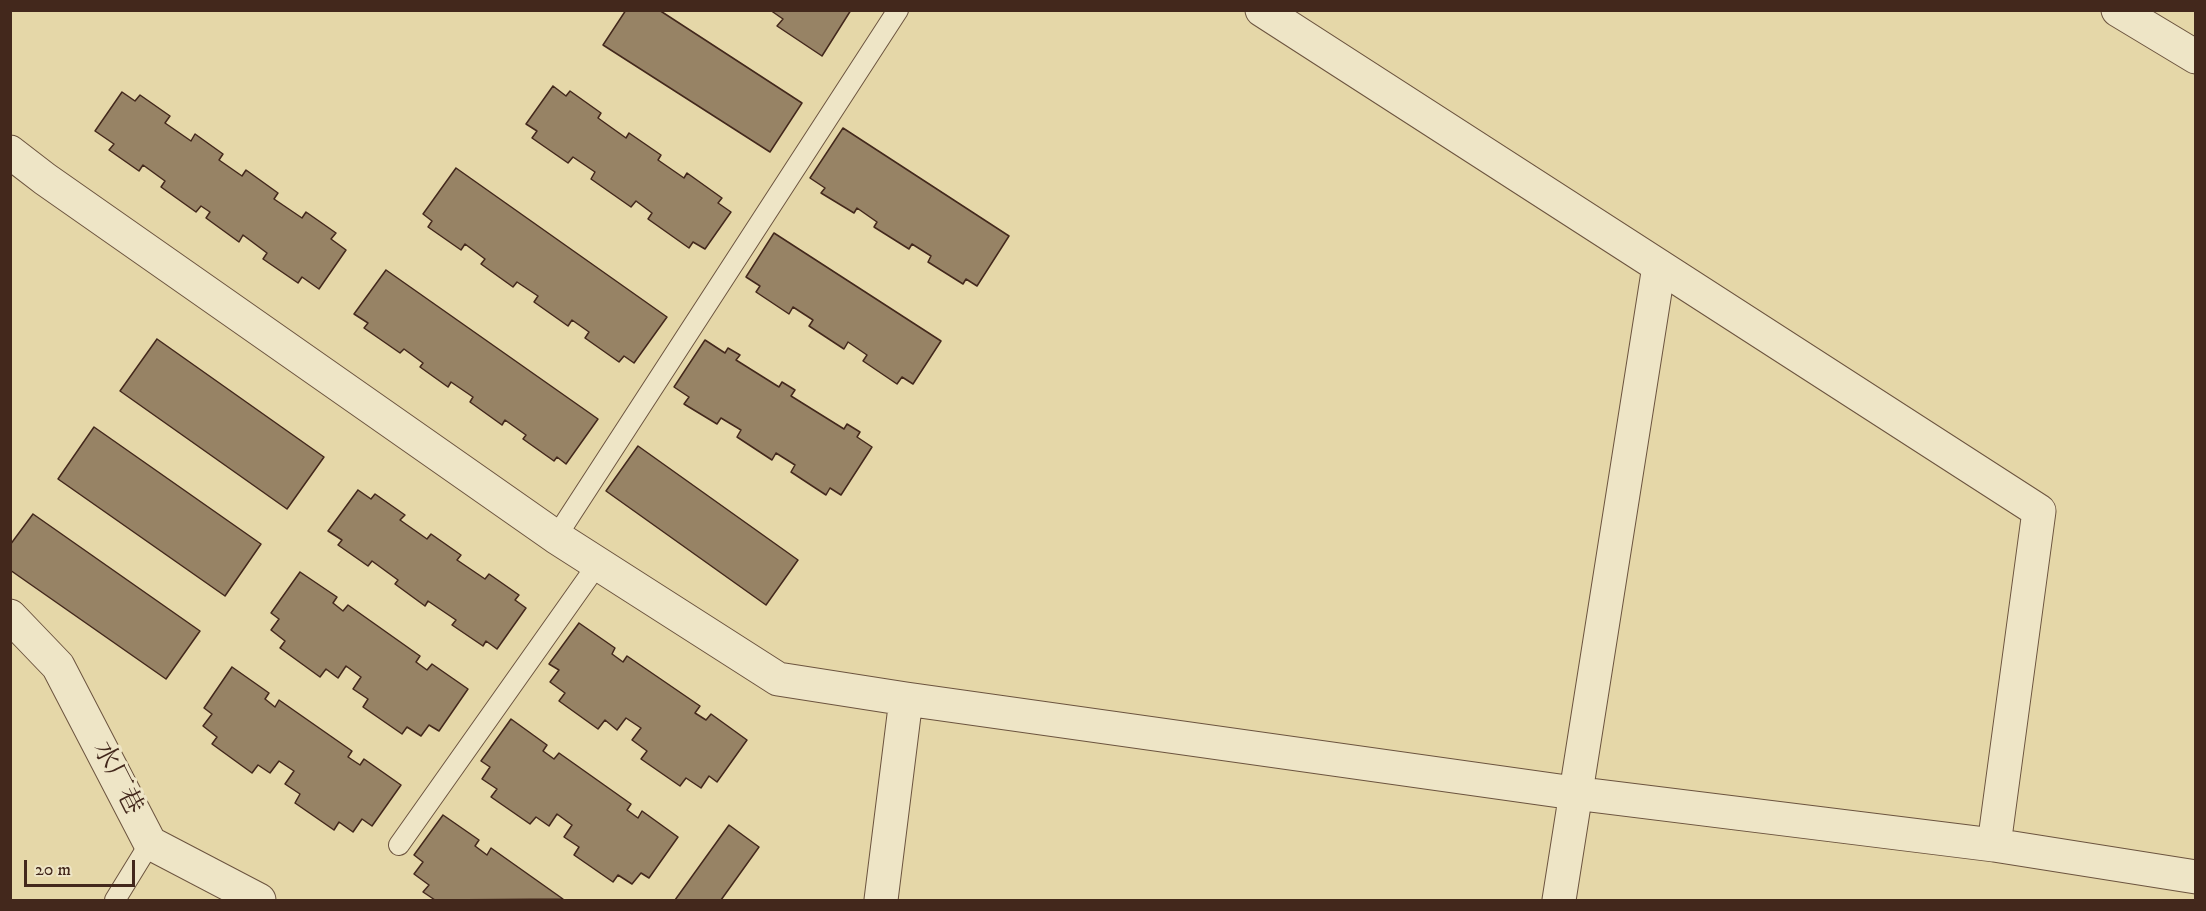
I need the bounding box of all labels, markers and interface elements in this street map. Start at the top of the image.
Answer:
street label: 水厂巷 [84,737,148,821]
scale bar [27,848,138,886]
text: 20 m [35,859,71,881]

